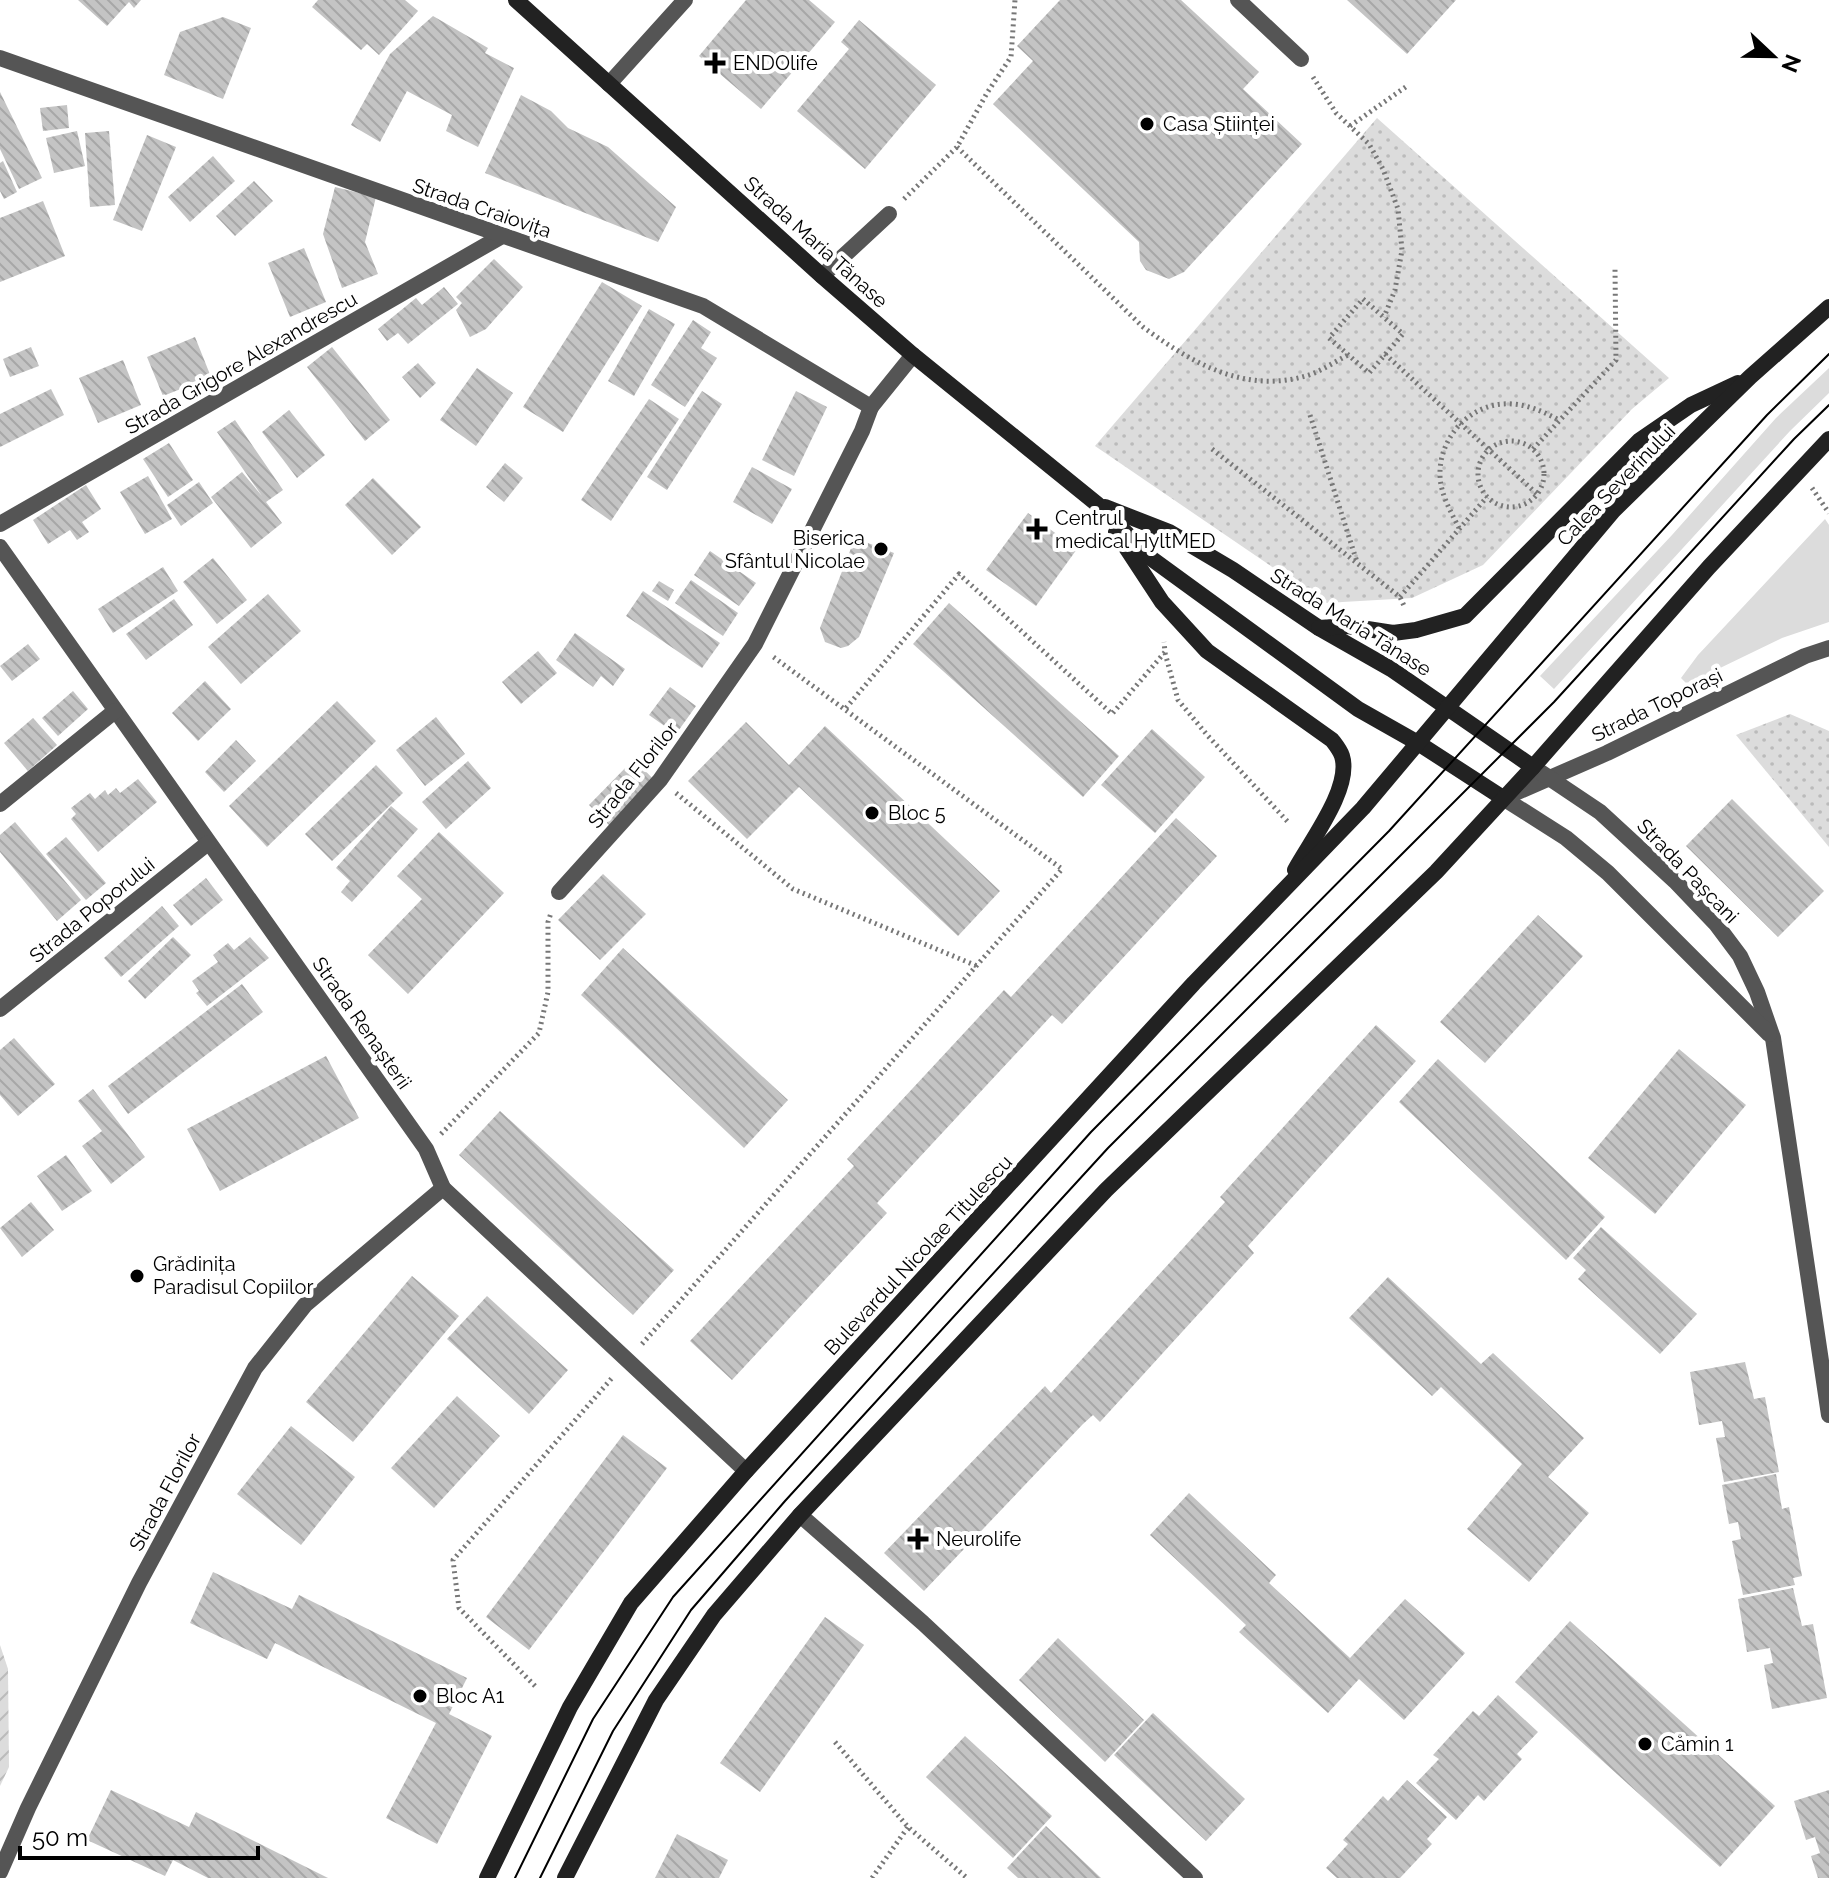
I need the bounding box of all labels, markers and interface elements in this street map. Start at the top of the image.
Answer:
north arrow [1733,16,1813,96]
place label: ENDOlife [733,51,818,75]
text: N [1776,51,1807,76]
marker: ENDOlife [704,52,726,74]
place label: Casa Științei [1163,112,1275,136]
marker: Casa Științei [1138,115,1156,133]
street label: Strada Maria Tănase [739,171,893,313]
street label: Strada Craiovița [409,173,555,243]
street label: Strada Grigore Alexandrescu [121,287,361,439]
street label: Calea Severinului [1552,419,1680,551]
place label: Centrul medical HyltMED [1055,506,1216,553]
marker: Centrul medical HyltMED [1026,518,1048,540]
place label: Biserica Sfântul Nicolae [725,526,865,573]
marker: Biserica Sfântul Nicolae [872,540,890,558]
street label: Strada Maria Tănase [1266,563,1436,681]
street label: Strada Toporași [1588,663,1726,747]
street label: Strada Florilor [583,717,683,833]
place label: Bloc 5 [888,801,946,825]
marker: Bloc 5 [863,804,881,822]
street label: Strada Pașcani [1632,814,1744,928]
street label: Strada Poporului [25,852,159,968]
street label: Strada Renașterii [308,952,416,1094]
street label: Bulevardul Nicolae Titulescu [819,1150,1017,1360]
place label: Grădinița Paradisul Copiilor [153,1252,313,1299]
marker: Grădinița Paradisul Copiilor [128,1267,146,1285]
street label: Strada Florilor [124,1429,206,1555]
place label: Neurolife [936,1527,1022,1551]
marker: Neurolife [907,1528,929,1550]
place label: Bloc A1 [436,1684,505,1708]
marker: Bloc A1 [411,1687,429,1705]
place label: Cămin 1 [1661,1732,1734,1756]
marker: Cămin 1 [1636,1735,1654,1753]
scale bar [20,1810,258,1860]
text: 50 m [32,1823,88,1852]

